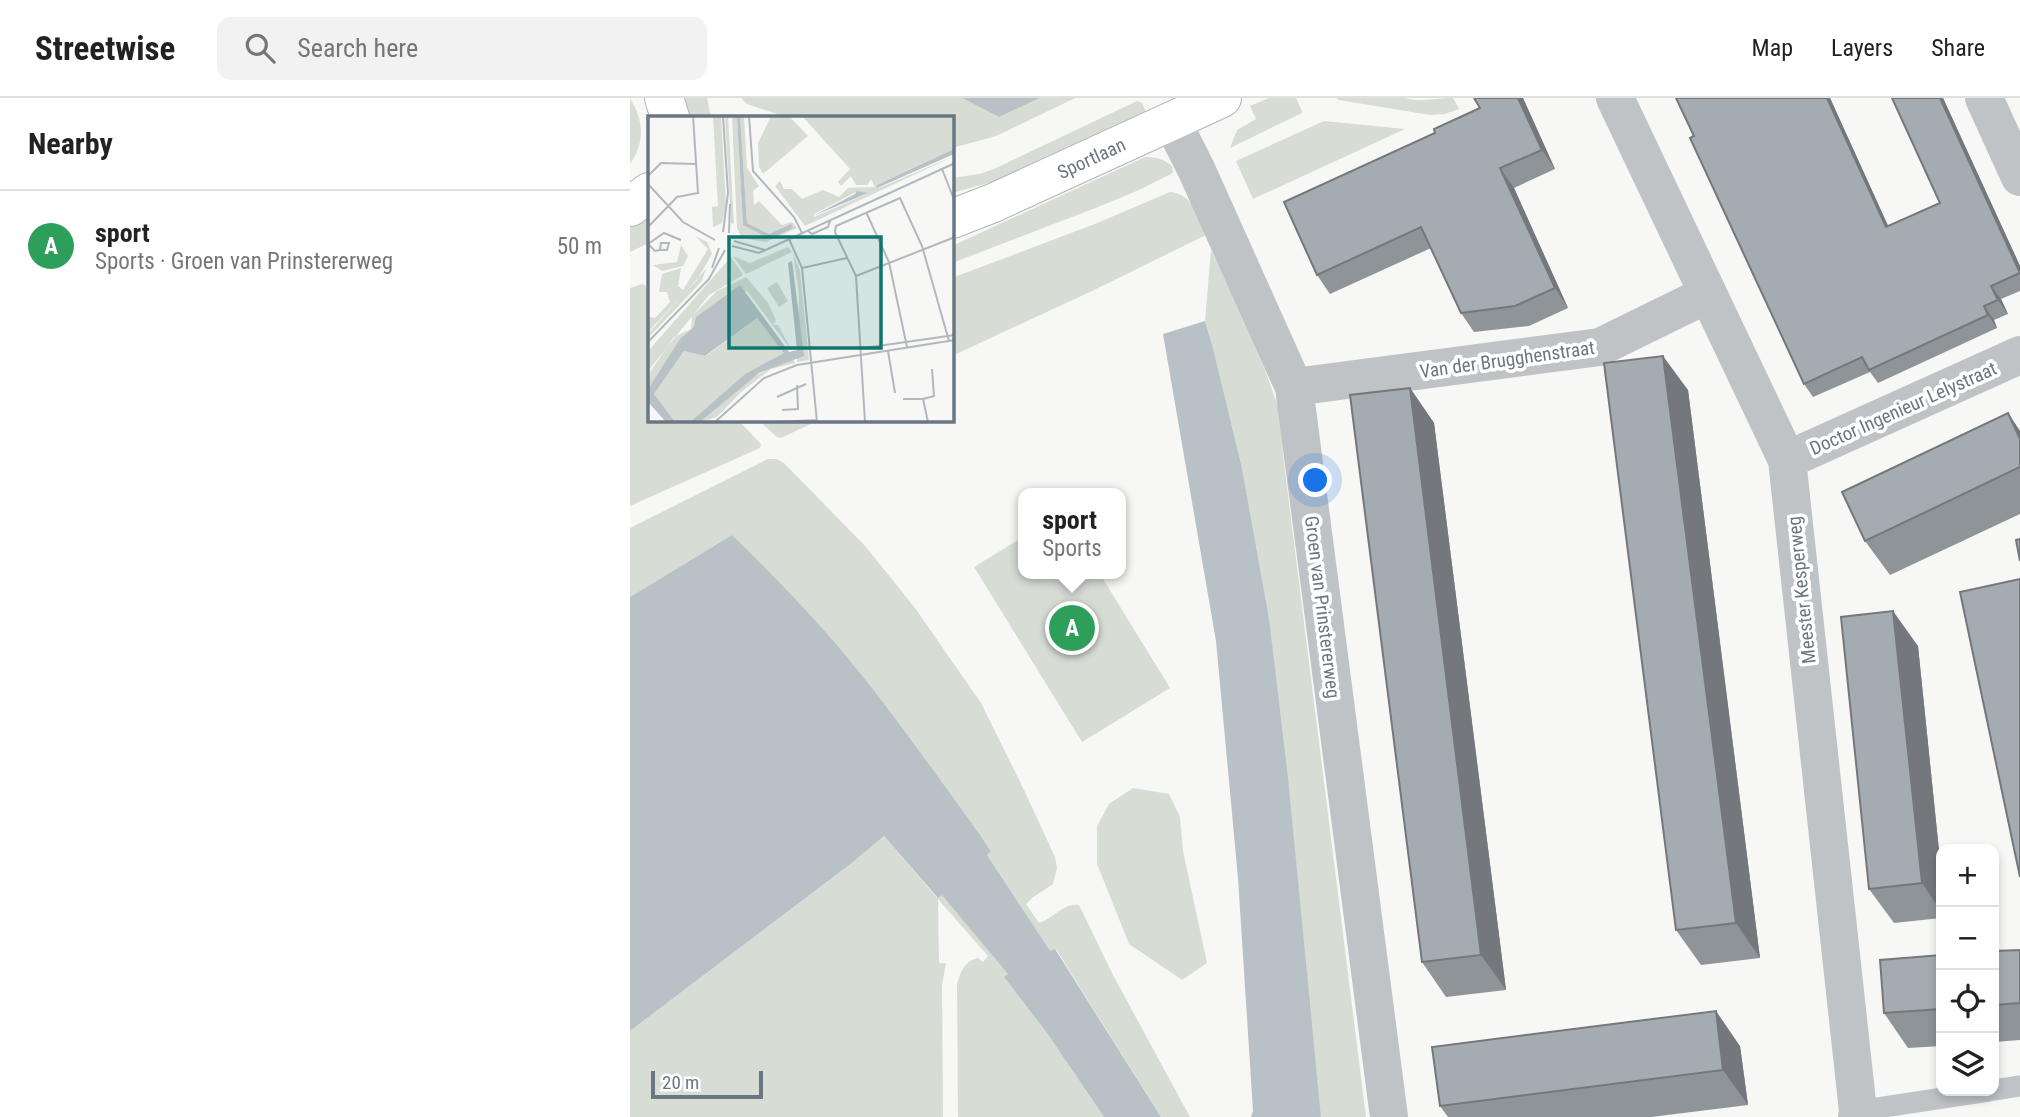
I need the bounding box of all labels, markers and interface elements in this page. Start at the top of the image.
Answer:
search box [217,17,707,80]
text: Streetwise [35,29,175,68]
icon: search [241,29,279,67]
text: Search here [297,33,418,63]
text: Map [1752,34,1793,62]
text: Layers [1831,34,1893,62]
text: Share [1931,34,1985,62]
inset map [648,116,954,422]
text: Nearby [28,126,113,161]
street label: Sportlaan [1054,133,1129,184]
text: sport [95,218,150,248]
text: A [44,233,58,260]
text: 50 m [557,233,602,260]
text: Sports · Groen van Prinstererweg [95,248,393,275]
street label: Van der Brugghenstraat [1418,336,1596,383]
street label: Doctor Ingenieur Lelystraat [1806,357,2000,460]
your location [1298,463,1332,497]
popup [1018,488,1126,579]
text: sport [1042,505,1097,535]
street label: Groen van Prinstererweg [1300,515,1345,700]
street label: Meester Kesperweg [1782,515,1821,665]
text: Sports [1042,535,1102,562]
pin: A [1049,602,1095,654]
map controls [1936,844,1999,1096]
button: + [1936,844,1999,907]
button: − [1936,907,1999,970]
button: locate [1936,970,1999,1033]
button: layers [1936,1033,1999,1096]
scale bar [651,1068,763,1100]
text: 20 m [662,1071,699,1094]

